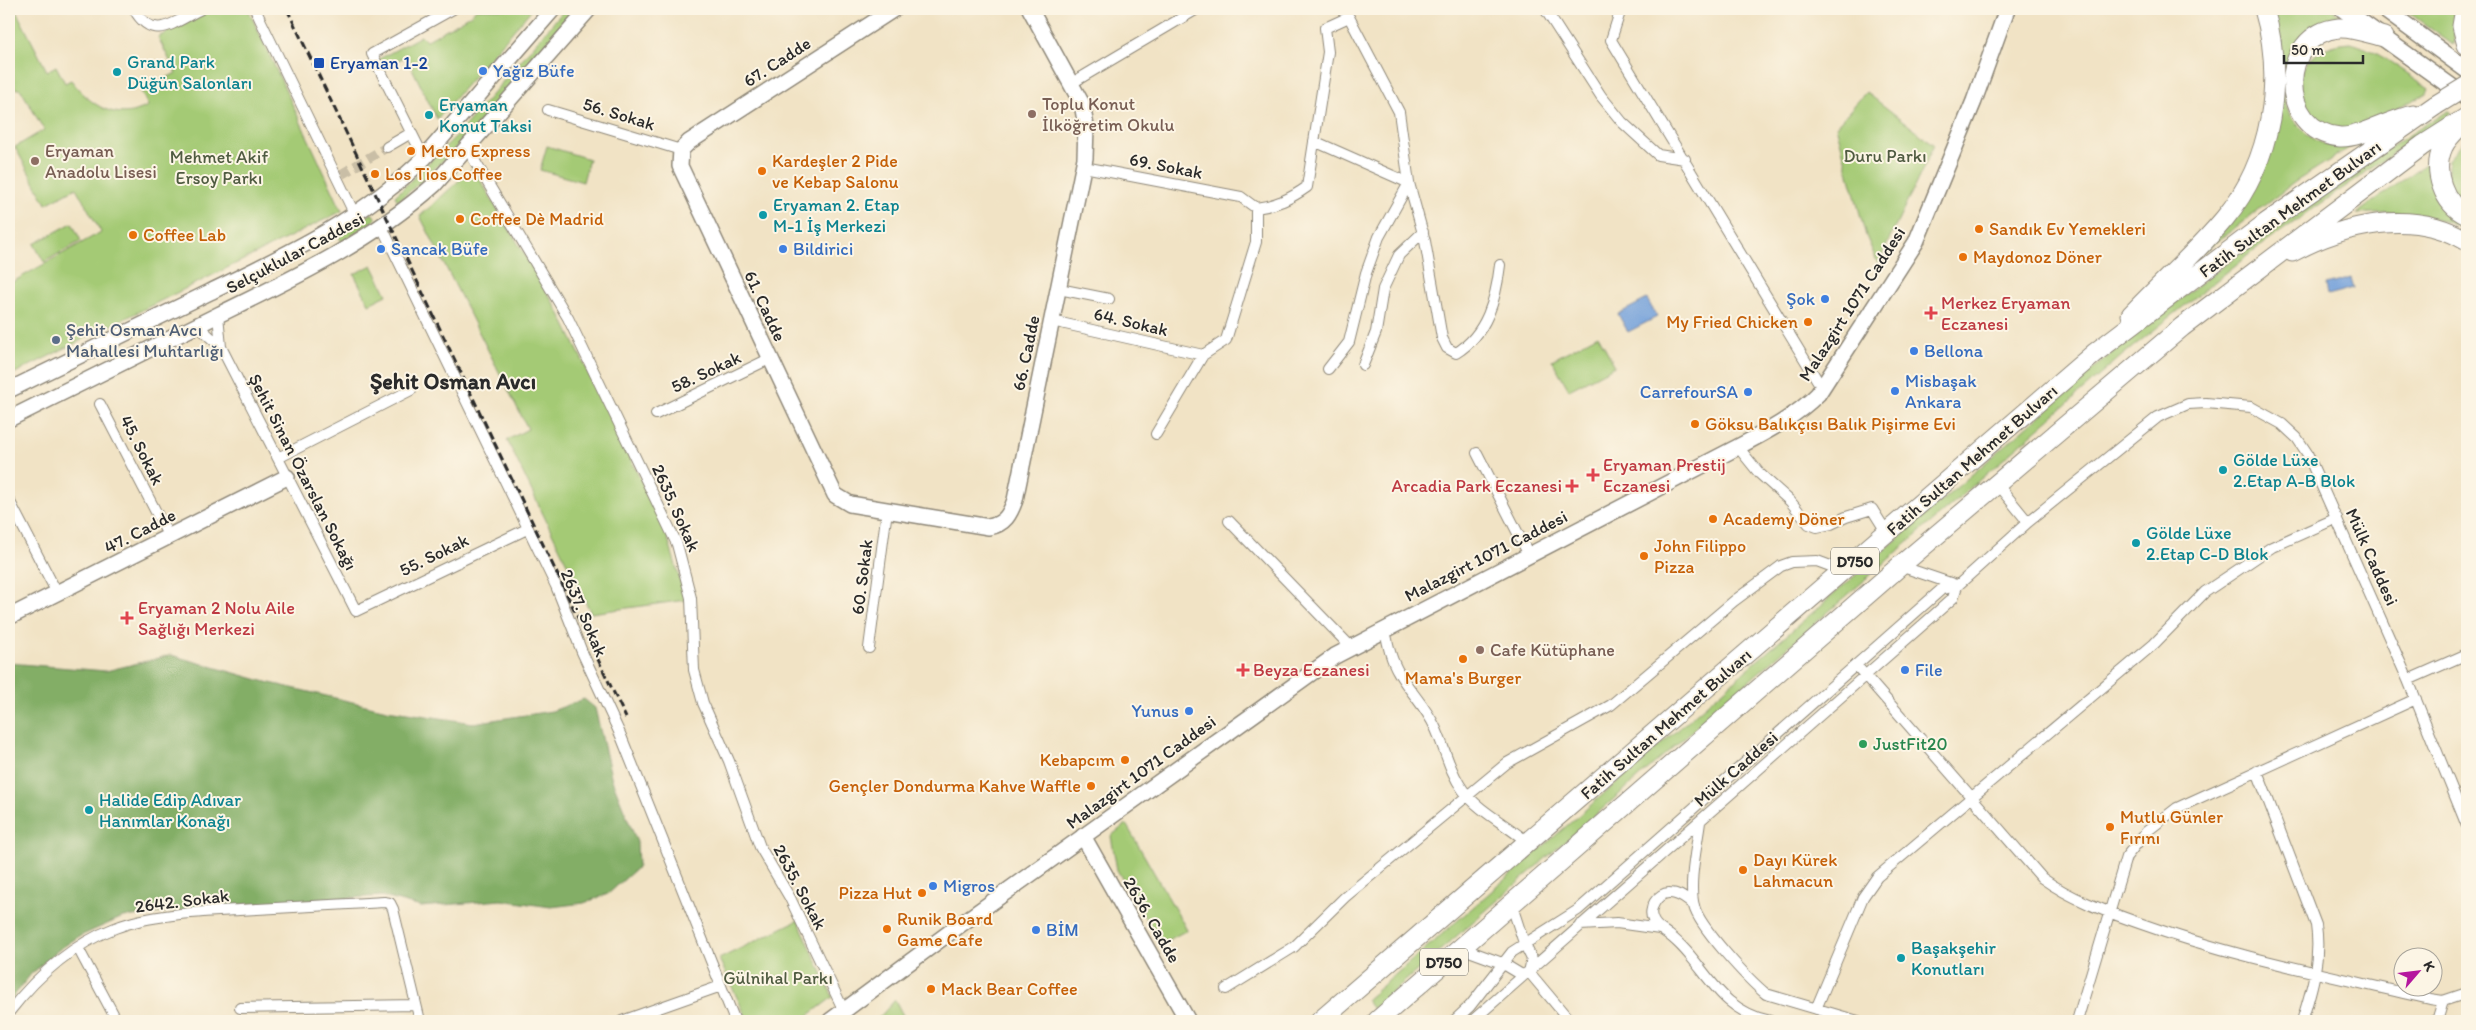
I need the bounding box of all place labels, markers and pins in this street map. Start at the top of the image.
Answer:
place label: Grand Park Düğün Salonları [127,51,252,94]
place label: Eryaman 1-2 [330,52,429,74]
marker: Eryaman 1-2 [312,56,326,70]
place label: Yağız Büfe [493,60,575,82]
marker: Yağız Büfe [477,65,489,77]
marker: Grand Park Düğün Salonları [111,66,123,78]
place label: Toplu Konut İlköğretim Okulu [1042,93,1175,136]
place label: Eryaman Konut Taksi [439,94,532,137]
marker: Toplu Konut İlköğretim Okulu [1026,108,1038,120]
marker: Eryaman Konut Taksi [423,109,435,121]
place label: Eryaman Anadolu Lisesi [45,140,157,183]
place label: Metro Express [421,140,530,162]
marker: Metro Express [405,145,417,157]
place label: Kardeşler 2 Pide ve Kebap Salonu [772,150,899,193]
marker: Eryaman Anadolu Lisesi [29,155,41,167]
place label: Los Tios Coffee [385,163,502,185]
marker: Kardeşler 2 Pide ve Kebap Salonu [756,165,768,177]
marker: Los Tios Coffee [369,168,381,180]
place label: Eryaman 2. Etap M-1 İş Merkezi [773,194,900,237]
place label: Coffee Dè Madrid [470,208,604,230]
marker: Eryaman 2. Etap M-1 İş Merkezi [757,209,769,221]
marker: Coffee Dè Madrid [454,213,466,225]
place label: Sandık Ev Yemekleri [1989,218,2146,240]
marker: Sandık Ev Yemekleri [1973,223,1985,235]
place label: Coffee Lab [143,224,226,246]
marker: Coffee Lab [127,229,139,241]
place label: Sancak Büfe [391,238,488,260]
place label: Bildirici [793,238,853,260]
marker: Sancak Büfe [375,243,387,255]
marker: Bildirici [777,243,789,255]
place label: Maydonoz Döner [1973,246,2103,268]
marker: Maydonoz Döner [1957,251,1969,263]
place label: Şok [1786,288,1816,310]
place label: Merkez Eryaman Eczanesi [1941,292,2071,335]
marker: Şok [1819,293,1831,305]
marker: Merkez Eryaman Eczanesi [1925,307,1937,319]
place label: My Fried Chicken [1666,311,1798,333]
marker: My Fried Chicken [1802,316,1814,328]
place label: Şehit Osman Avcı Mahallesi Muhtarlığı [66,319,224,362]
marker: Şehit Osman Avcı Mahallesi Muhtarlığı [50,334,62,346]
place label: Bellona [1924,340,1984,362]
marker: Bellona [1908,345,1920,357]
place label: Misbaşak Ankara [1905,370,1977,413]
place label: CarrefourSA [1640,381,1738,403]
marker: Misbaşak Ankara [1889,385,1901,397]
marker: CarrefourSA [1742,386,1754,398]
place label: Göksu Balıkçısı Balık Pişirme Evi [1705,413,1956,435]
marker: Göksu Balıkçısı Balık Pişirme Evi [1689,418,1701,430]
place label: Gölde Lüxe 2.Etap A-B Blok [2233,449,2355,492]
place label: Eryaman Prestij Eczanesi [1603,454,1726,497]
marker: Gölde Lüxe 2.Etap A-B Blok [2217,464,2229,476]
marker: Eryaman Prestij Eczanesi [1587,469,1599,481]
place label: Arcadia Park Eczanesi [1392,475,1562,497]
marker: Arcadia Park Eczanesi [1566,480,1578,492]
place label: Academy Döner [1723,508,1845,530]
marker: Academy Döner [1707,513,1719,525]
place label: Gölde Lüxe 2.Etap C-D Blok [2146,522,2268,565]
place label: John Filippo Pizza [1654,535,1746,578]
marker: Gölde Lüxe 2.Etap C-D Blok [2130,537,2142,549]
marker: John Filippo Pizza [1638,550,1650,562]
place label: Eryaman 2 Nolu Aile Sağlığı Merkezi [138,597,295,640]
marker: Eryaman 2 Nolu Aile Sağlığı Merkezi [120,611,134,625]
place label: Cafe Kütüphane [1490,639,1615,661]
marker: Cafe Kütüphane [1474,644,1486,656]
marker: Mama's Burger [1457,653,1469,665]
place label: Beyza Eczanesi [1253,659,1370,681]
place label: File [1915,659,1943,681]
marker: Beyza Eczanesi [1237,664,1249,676]
marker: File [1899,664,1911,676]
place label: Mama's Burger [1405,667,1521,689]
place label: Yunus [1131,700,1179,722]
marker: Yunus [1183,705,1195,717]
place label: JustFit20 [1873,733,1948,755]
marker: JustFit20 [1857,738,1869,750]
place label: Kebapcım [1040,749,1115,771]
marker: Kebapcım [1119,754,1131,766]
place label: Gençler Dondurma Kahve Waffle [828,775,1081,797]
marker: Gençler Dondurma Kahve Waffle [1085,780,1097,792]
place label: Halide Edip Adıvar Hanımlar Konağı [99,789,241,832]
marker: Halide Edip Adıvar Hanımlar Konağı [83,804,95,816]
place label: Mutlu Günler Fırını [2120,806,2223,849]
marker: Mutlu Günler Fırını [2104,821,2116,833]
place label: Dayı Kürek Lahmacun [1753,849,1837,892]
marker: Dayı Kürek Lahmacun [1737,864,1749,876]
place label: Migros [943,875,995,897]
marker: Migros [927,880,939,892]
place label: Pizza Hut [838,882,912,904]
marker: Pizza Hut [916,887,928,899]
place label: Runik Board Game Cafe [897,908,993,951]
place label: BİM [1046,919,1079,941]
marker: Runik Board Game Cafe [881,923,893,935]
marker: BİM [1030,924,1042,936]
place label: Başakşehir Konutları [1911,937,1997,980]
marker: Başakşehir Konutları [1895,952,1907,964]
place label: Mack Bear Coffee [941,978,1078,1000]
marker: Mack Bear Coffee [925,983,937,995]

